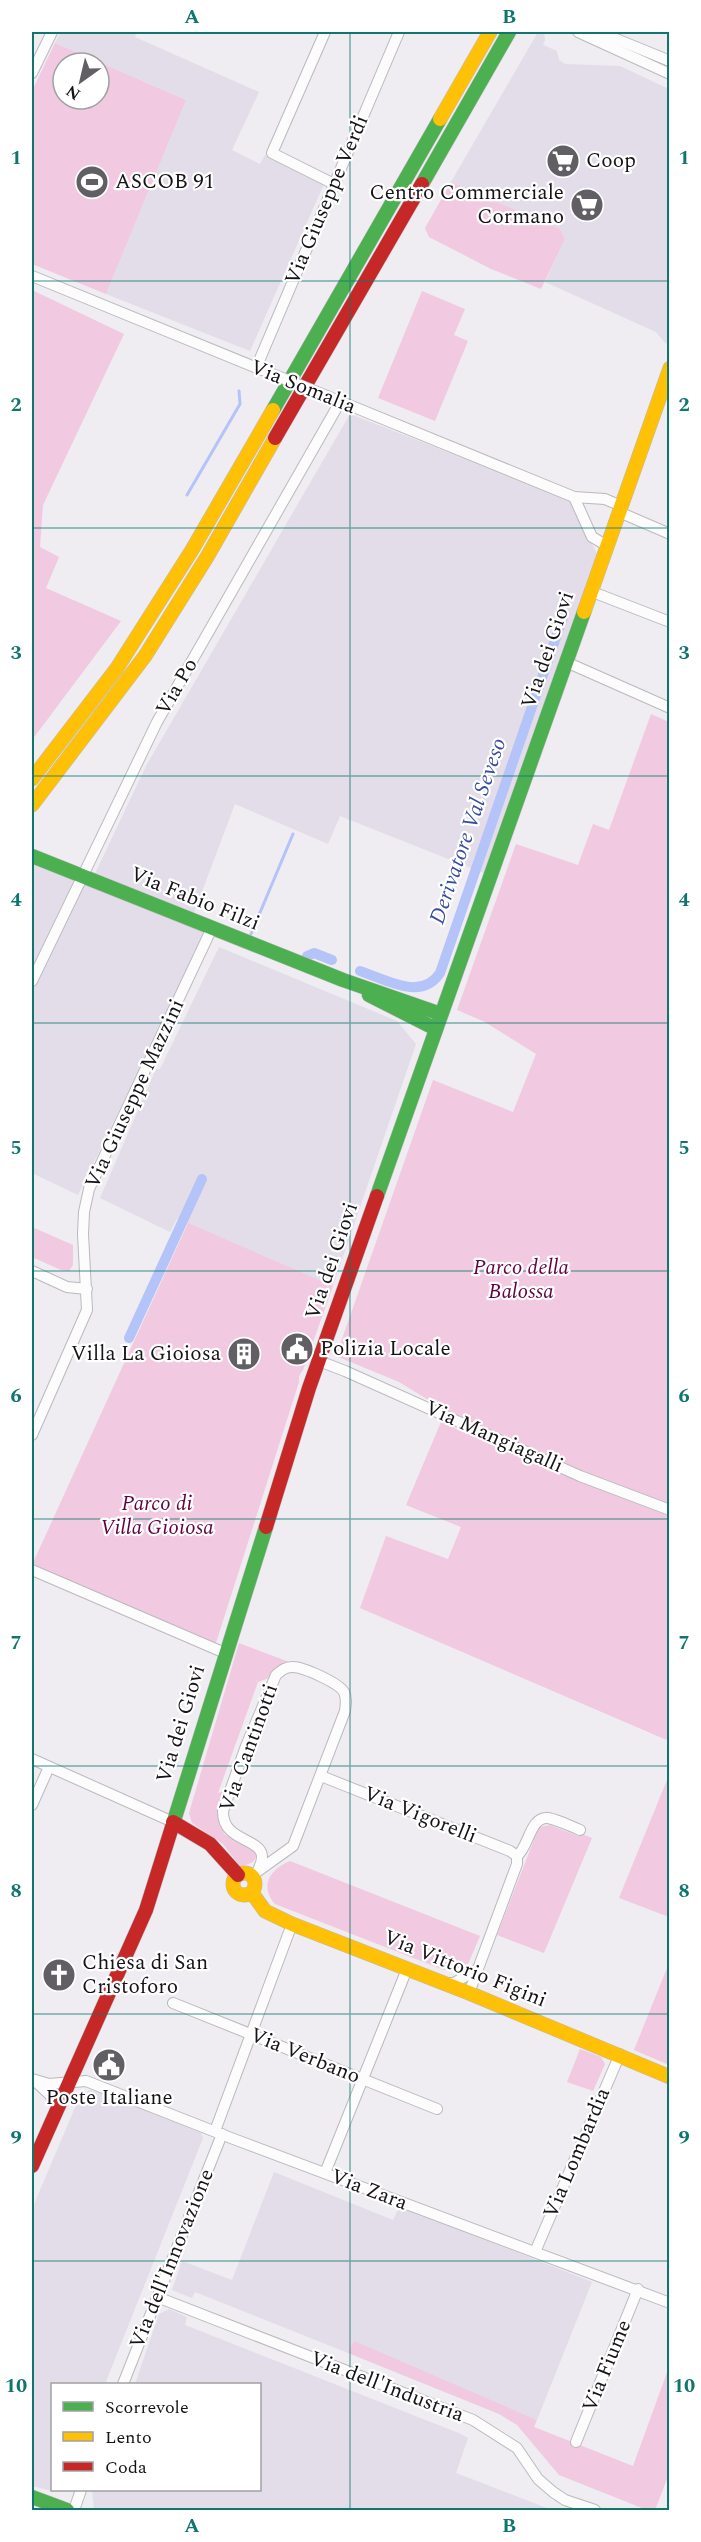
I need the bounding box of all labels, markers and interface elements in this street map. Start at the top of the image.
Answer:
text: A [184,2,200,32]
text: B [502,2,516,32]
north arrow [51,51,111,111]
text: N [61,79,85,106]
street label: Via Giuseppe Verdi [277,110,377,290]
text: 1 [10,143,22,173]
supermarket icon: Coop [545,143,581,179]
text: 1 [678,143,690,173]
place label: Coop [586,145,636,177]
sports icon: ASCOB 91 [74,164,110,200]
place label: ASCOB 91 [115,166,214,198]
place label: Centro Commerciale Cormano [369,177,564,233]
supermarket icon: Centro Commerciale Cormano [569,187,605,223]
street label: Via Somalia [245,351,361,423]
text: 2 [10,390,22,420]
text: 2 [678,390,690,420]
street label: Via dei Giovi [513,587,583,713]
text: 3 [10,638,22,668]
text: 3 [678,638,690,668]
street label: Via Po [148,652,206,722]
water label: Derivatore Val Seveso [421,733,515,929]
street label: Via Fabio Filzi [125,858,265,940]
text: 4 [10,885,22,915]
text: 4 [678,885,690,915]
street label: Via Giuseppe Mazzini [77,994,193,1194]
text: 5 [10,1133,22,1163]
text: 5 [678,1133,690,1163]
street label: Via dei Giovi [297,1198,367,1324]
park label: Parco della Balossa [473,1252,569,1308]
public building icon: Polizia Locale [279,1331,315,1367]
place label: Polizia Locale [320,1333,451,1365]
building icon: Villa La Gioiosa [226,1336,262,1372]
place label: Villa La Gioiosa [71,1338,222,1370]
text: 6 [10,1381,22,1411]
text: 6 [678,1381,690,1411]
street label: Via Mangiagalli [420,1392,568,1482]
park label: Parco di Villa Gioiosa [100,1488,214,1544]
text: 7 [10,1628,22,1658]
text: 7 [678,1628,690,1658]
street label: Via dei Giovi [148,1661,214,1787]
street label: Via Cantinotti [211,1679,287,1817]
street label: Via Vigorelli [358,1778,482,1852]
text: 8 [10,1876,22,1906]
text: 8 [678,1876,690,1906]
street label: Via Vittorio Figini [379,1922,551,2016]
place label: Chiesa di San Cristoforo [82,1947,208,2003]
church icon: Chiesa di San Cristoforo [41,1957,77,1993]
street label: Via Verbano [245,2019,365,2093]
public building icon: Poste Italiane [91,2047,127,2083]
place label: Poste Italiane [45,2082,173,2114]
street label: Via Lombardia [535,2082,619,2223]
text: 9 [10,2123,22,2153]
text: 9 [678,2123,690,2153]
street label: Via Zara [326,2161,413,2220]
street label: Via dell'Innovazione [121,2164,223,2354]
street label: Via Fiume [574,2315,640,2417]
street label: Via dell'Industria [305,2343,469,2431]
text: 10 [5,2371,27,2401]
text: 10 [673,2371,695,2401]
legend [51,2383,261,2491]
text: Scorrevole [105,2394,189,2421]
text: Lento [105,2424,152,2451]
text: Coda [105,2454,147,2481]
text: A [184,2511,200,2541]
text: B [502,2511,516,2541]

